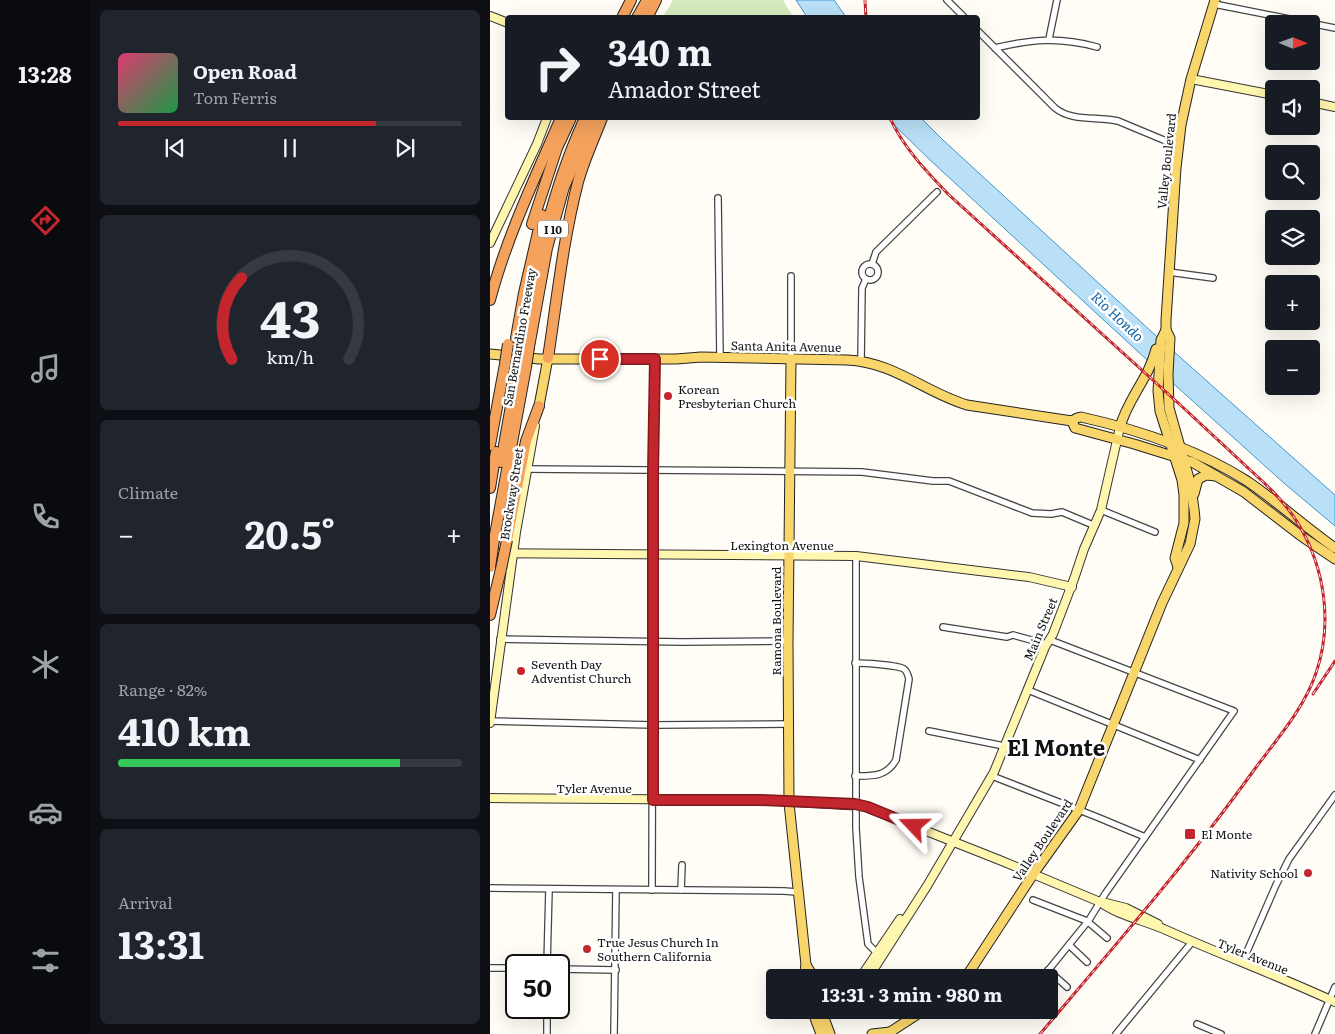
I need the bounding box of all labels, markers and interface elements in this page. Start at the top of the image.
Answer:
north arrow [1265,15,1320,70]
map controls [1265,15,1320,395]
text: 340 m [608,25,712,77]
icon: right [525,35,590,100]
text: 13:28 [18,57,72,90]
text: Open Road [193,57,297,85]
text: Amador Street [608,72,760,105]
button: sound [1265,80,1320,135]
text: Tom Ferris [193,85,277,109]
street label: Valley Boulevard [1152,111,1180,210]
icon: previous [161,134,189,162]
icon: pause [276,134,304,162]
icon: next [391,134,419,162]
button: search [1265,145,1320,200]
icon: directions [28,203,63,238]
button: layers [1265,210,1320,265]
road number: I 10 [538,220,568,238]
street label: San Bernardino Freeway [498,266,540,407]
button: + [1265,275,1320,330]
text: 43 [260,277,320,354]
water label: Rio Hondo [1087,286,1149,346]
street label: Santa Anita Avenue [731,336,841,356]
pin [579,338,621,380]
button: − [1265,340,1320,395]
text: km/h [266,343,314,370]
icon: arrive [586,345,614,373]
icon: music [28,351,63,386]
place label: Korean Presbyterian Church [678,380,796,412]
marker: Korean Presbyterian Church [662,390,674,402]
street label: Brockway Street [495,446,527,541]
text: Climate [118,480,178,504]
icon: phone [28,499,63,534]
text: 20.5° [245,504,335,561]
text: − [118,512,134,554]
text: + [446,512,462,554]
street label: Lexington Avenue [730,536,834,554]
street label: Ramona Boulevard [767,566,785,675]
street label: Main Street [1019,595,1061,663]
icon: climate [28,647,63,682]
place label: Seventh Day Adventist Church [531,655,632,687]
marker: Seventh Day Adventist Church [515,665,527,677]
text: Range · 82% [118,677,207,701]
text: 410 km [118,701,251,758]
district label: El Monte [1007,730,1105,763]
street label: Tyler Avenue [556,779,632,797]
street label: Valley Boulevard [1008,794,1077,885]
icon: car [28,795,63,830]
position arrow [887,799,939,851]
place label: El Monte [1201,825,1252,843]
marker: El Monte [1183,827,1197,841]
place label: Nativity School [1210,864,1298,882]
marker: Nativity School [1302,867,1314,879]
text: Arrival [118,890,173,914]
text: 13:31 [118,914,204,971]
place label: True Jesus Church In Southern California [597,933,719,965]
street label: Tyler Avenue [1215,934,1291,978]
icon: filters [28,943,63,978]
marker: True Jesus Church In Southern California [581,943,593,955]
speed limit sign: 50 [505,954,570,1019]
text: 13:31 · 3 min · 980 m [822,980,1002,1008]

